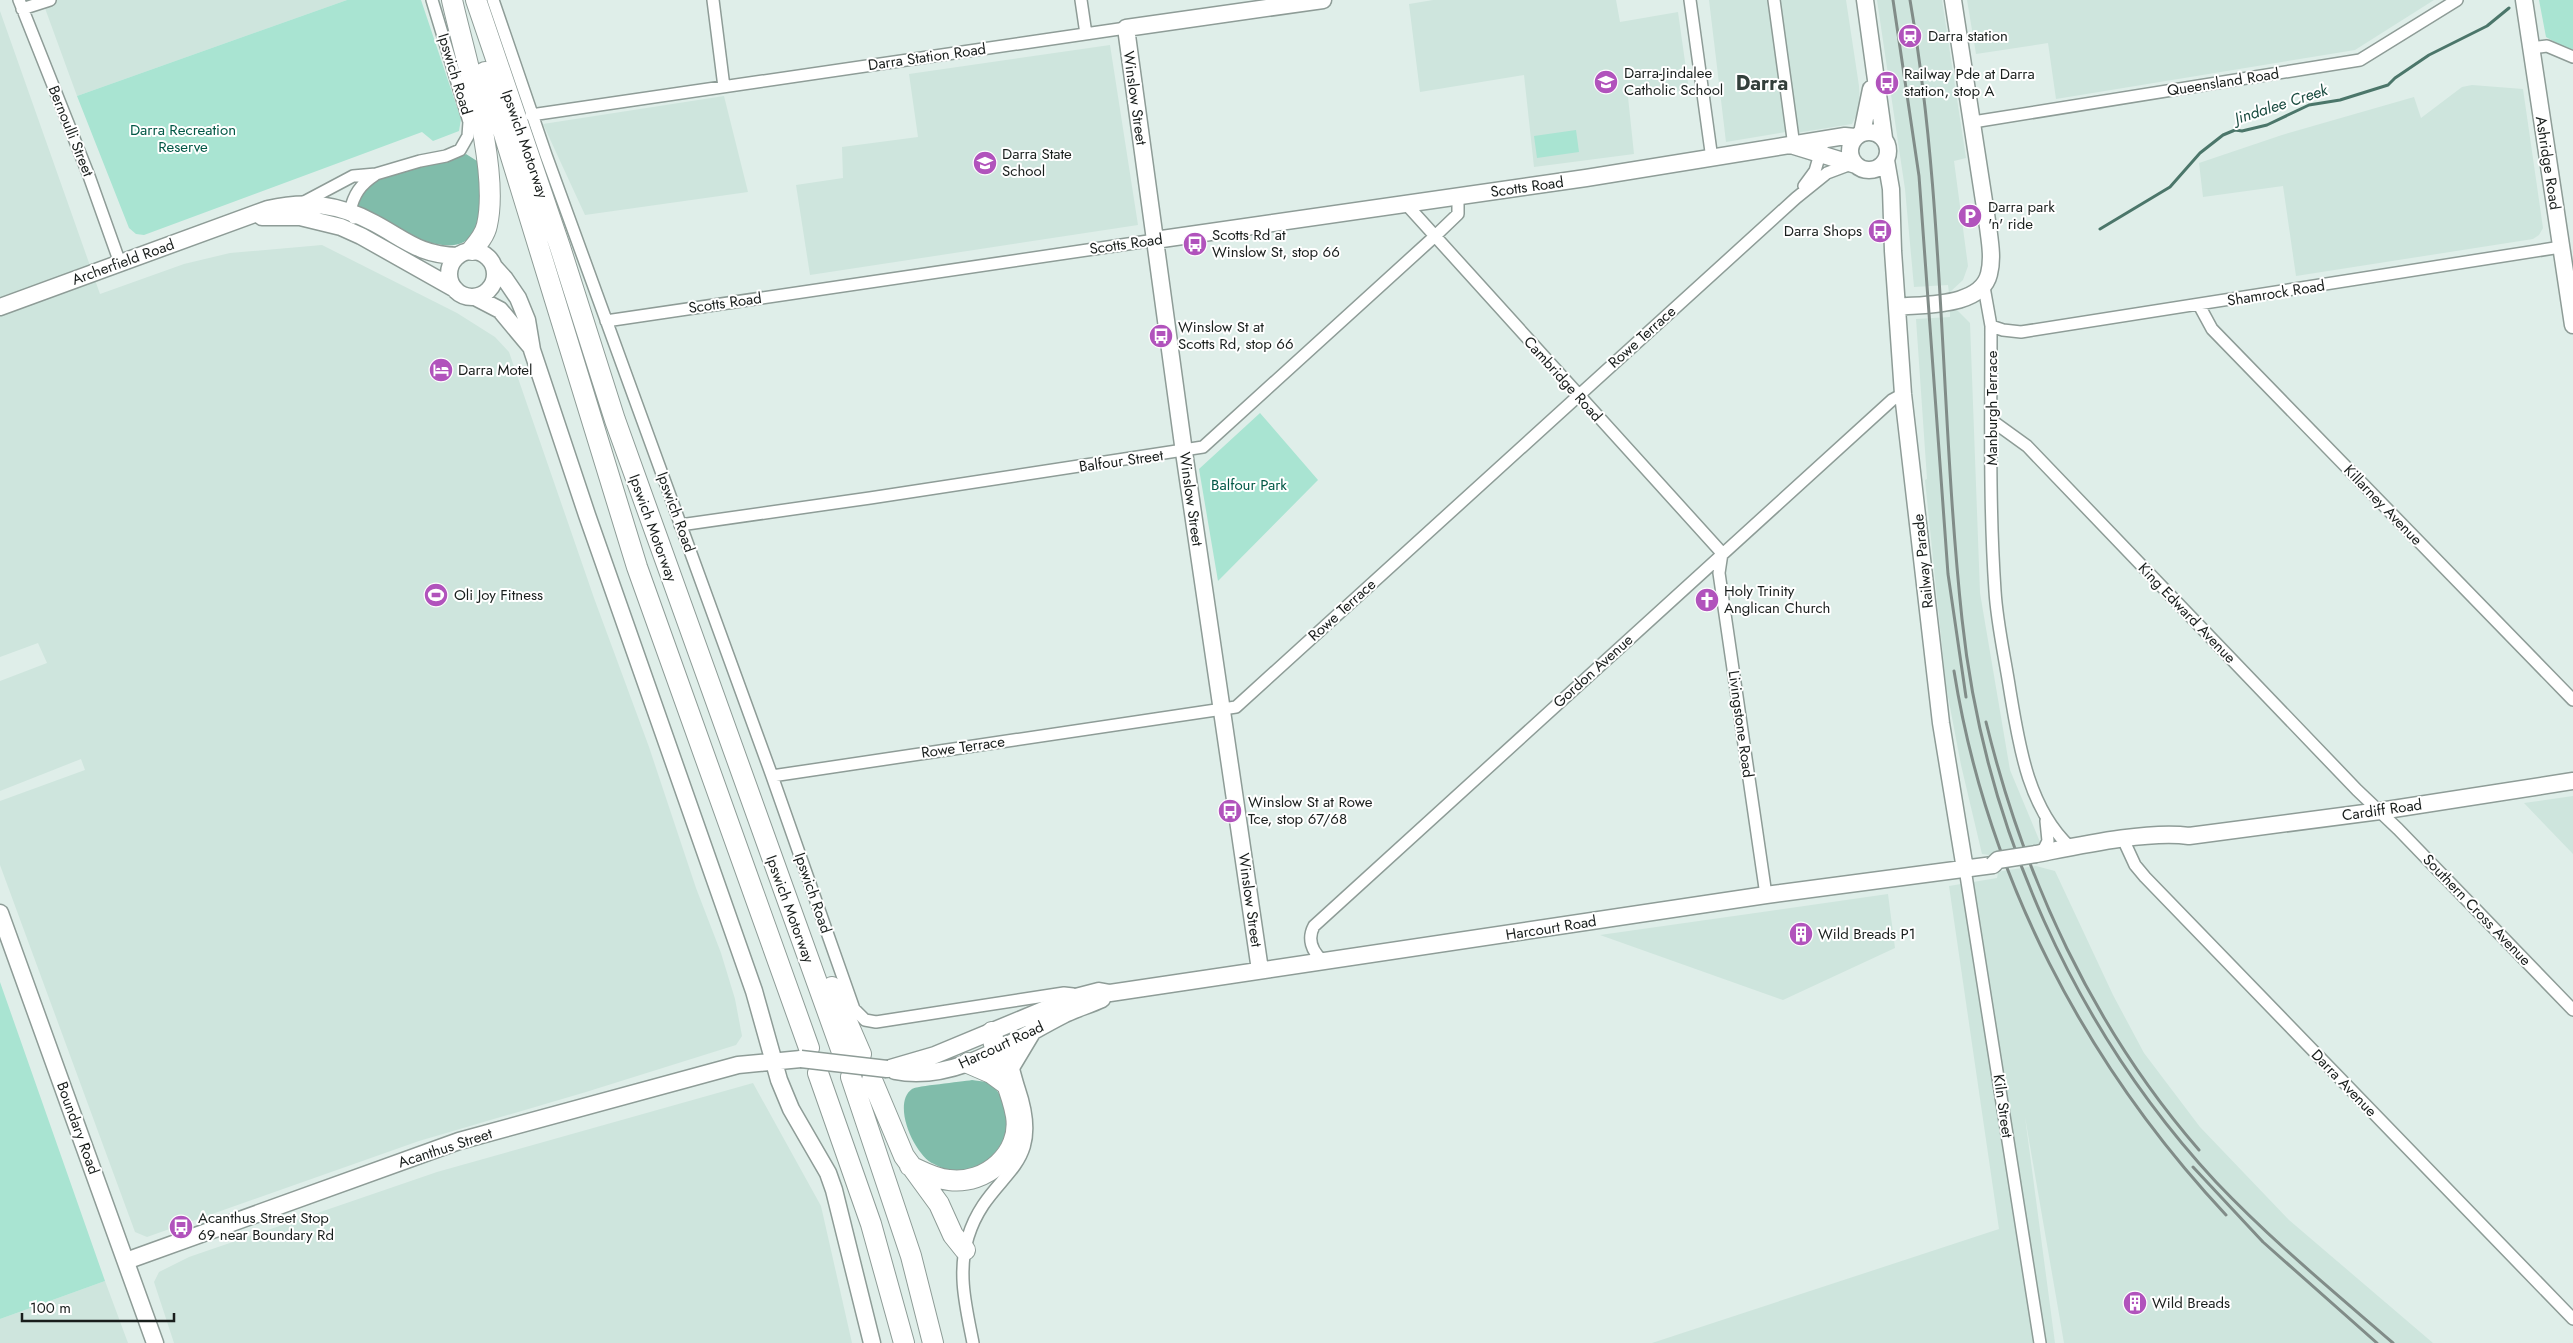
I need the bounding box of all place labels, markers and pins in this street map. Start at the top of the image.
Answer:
station icon: Darra station [1897,23,1923,49]
place label: Darra station [1928,25,2008,47]
place label: Darra-Jindalee Catholic School [1624,62,1723,101]
place label: Railway Pde at Darra station, stop A [1904,63,2035,102]
school or university icon: Darra-Jindalee Catholic School [1593,69,1619,95]
bus stop icon: Railway Pde at Darra station, stop A [1874,70,1900,96]
place label: Darra State School [1002,143,1072,182]
school or university icon: Darra State School [972,150,998,176]
place label: Darra park 'n' ride [1988,196,2055,235]
parking icon: Darra park 'n' ride [1957,203,1983,229]
bus stop icon: Darra Shops [1867,218,1893,244]
place label: Darra Shops [1784,220,1862,242]
place label: Scotts Rd at Winslow St, stop 66 [1212,224,1340,263]
bus stop icon: Scotts Rd at Winslow St, stop 66 [1182,231,1208,257]
place label: Winslow St at Scotts Rd, stop 66 [1178,316,1294,355]
bus stop icon: Winslow St at Scotts Rd, stop 66 [1148,323,1174,349]
hotel icon: Darra Motel [428,357,454,383]
place label: Darra Motel [458,359,533,381]
place label: Holy Trinity Anglican Church [1724,580,1830,619]
sports icon: Oli Joy Fitness [423,582,449,608]
place label: Oli Joy Fitness [454,584,543,606]
church icon: Holy Trinity Anglican Church [1694,587,1720,613]
place label: Winslow St at Rowe Tce, stop 67/68 [1248,791,1373,830]
bus stop icon: Winslow St at Rowe Tce, stop 67/68 [1217,798,1243,824]
building icon: Wild Breads P1 [1788,921,1814,947]
place label: Wild Breads P1 [1818,923,1916,945]
place label: Acanthus Street Stop 69 near Boundary Rd [198,1207,334,1246]
bus stop icon: Acanthus Street Stop 69 near Boundary Rd [168,1214,194,1240]
building icon: Wild Breads [2122,1290,2148,1316]
place label: Wild Breads [2152,1292,2230,1314]

